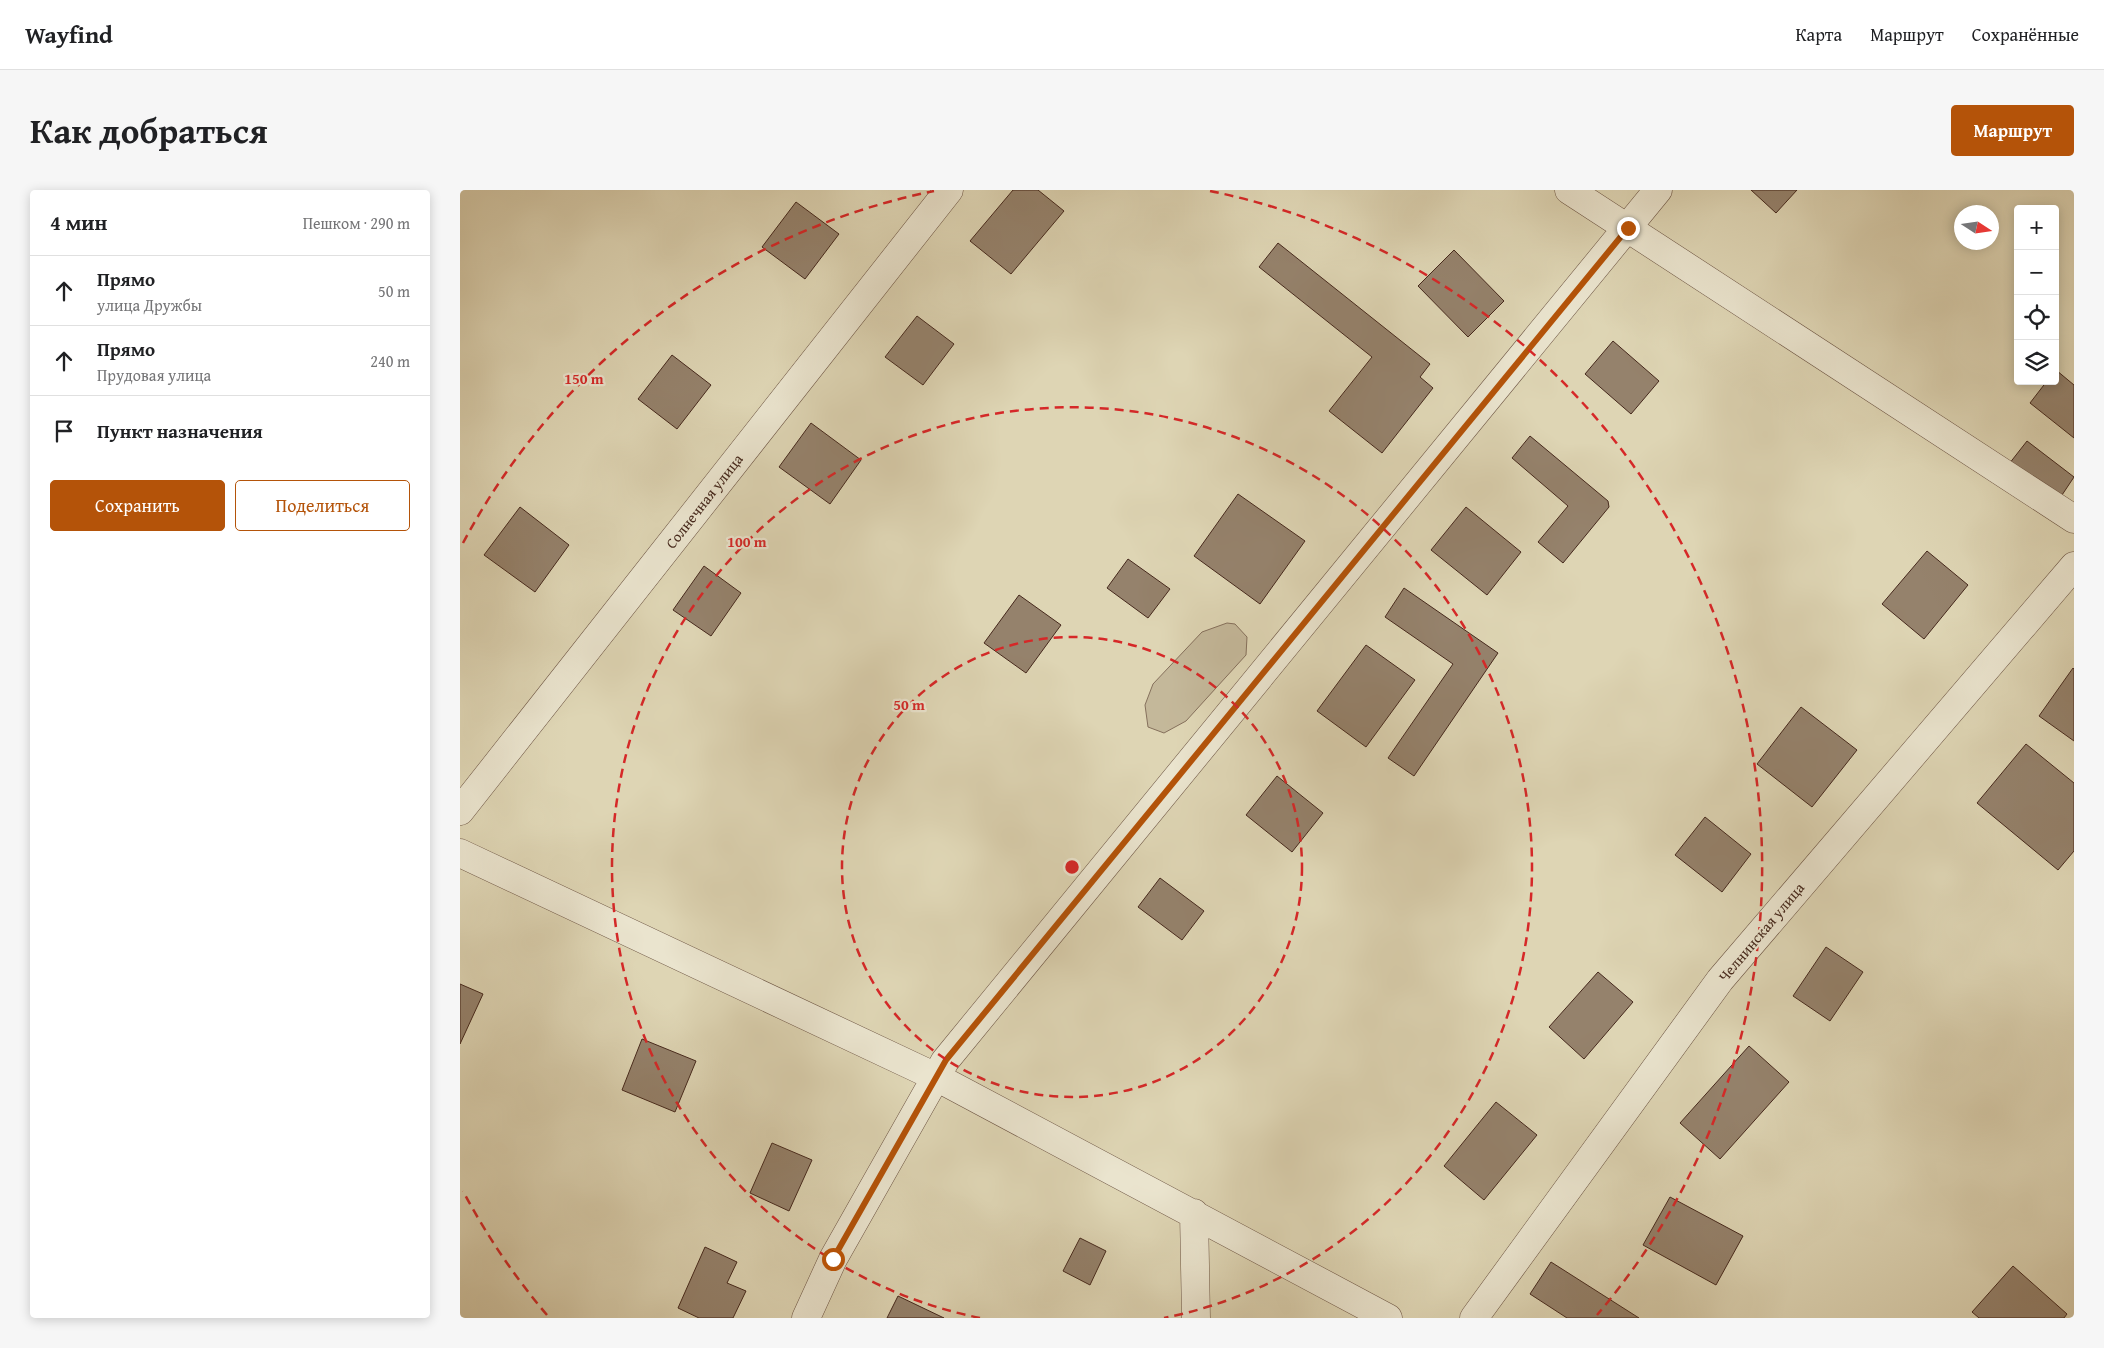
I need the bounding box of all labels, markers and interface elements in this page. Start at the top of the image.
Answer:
text: Wayfind [25,17,113,52]
text: Карта [1796,21,1842,48]
text: Маршрут [1870,21,1944,48]
text: Сохранённые [1972,21,2079,48]
text: Как добраться [30,105,268,156]
button: Маршрут [1951,105,2074,156]
north arrow [1954,205,1999,250]
map controls [2014,205,2059,385]
button: + [2014,205,2059,250]
text: 4 мин [50,207,107,238]
text: Пешком · 290 m [303,211,410,235]
route end [1617,217,1640,240]
button: − [2014,250,2059,295]
text: Прямо [97,265,155,293]
icon: ahead [50,277,78,305]
text: 50 m [378,279,410,303]
text: улица Дружбы [97,293,202,317]
button: locate [2014,295,2059,340]
text: Прямо [97,335,155,363]
button: layers [2014,340,2059,385]
icon: ahead [50,347,78,375]
text: 240 m [370,349,410,373]
text: Прудовая улица [97,363,211,387]
text: 150 m [564,368,604,389]
icon: arrive [50,417,78,445]
text: Пункт назначения [97,417,263,445]
street label: Солнечная улица [660,449,748,553]
button: Сохранить [50,480,225,531]
button: Поделиться [235,480,410,531]
text: 100 m [727,531,767,552]
text: 50 m [893,694,925,715]
centre of rings [1063,858,1081,876]
street label: Челнинская улица [1713,877,1809,986]
route start [822,1248,845,1271]

